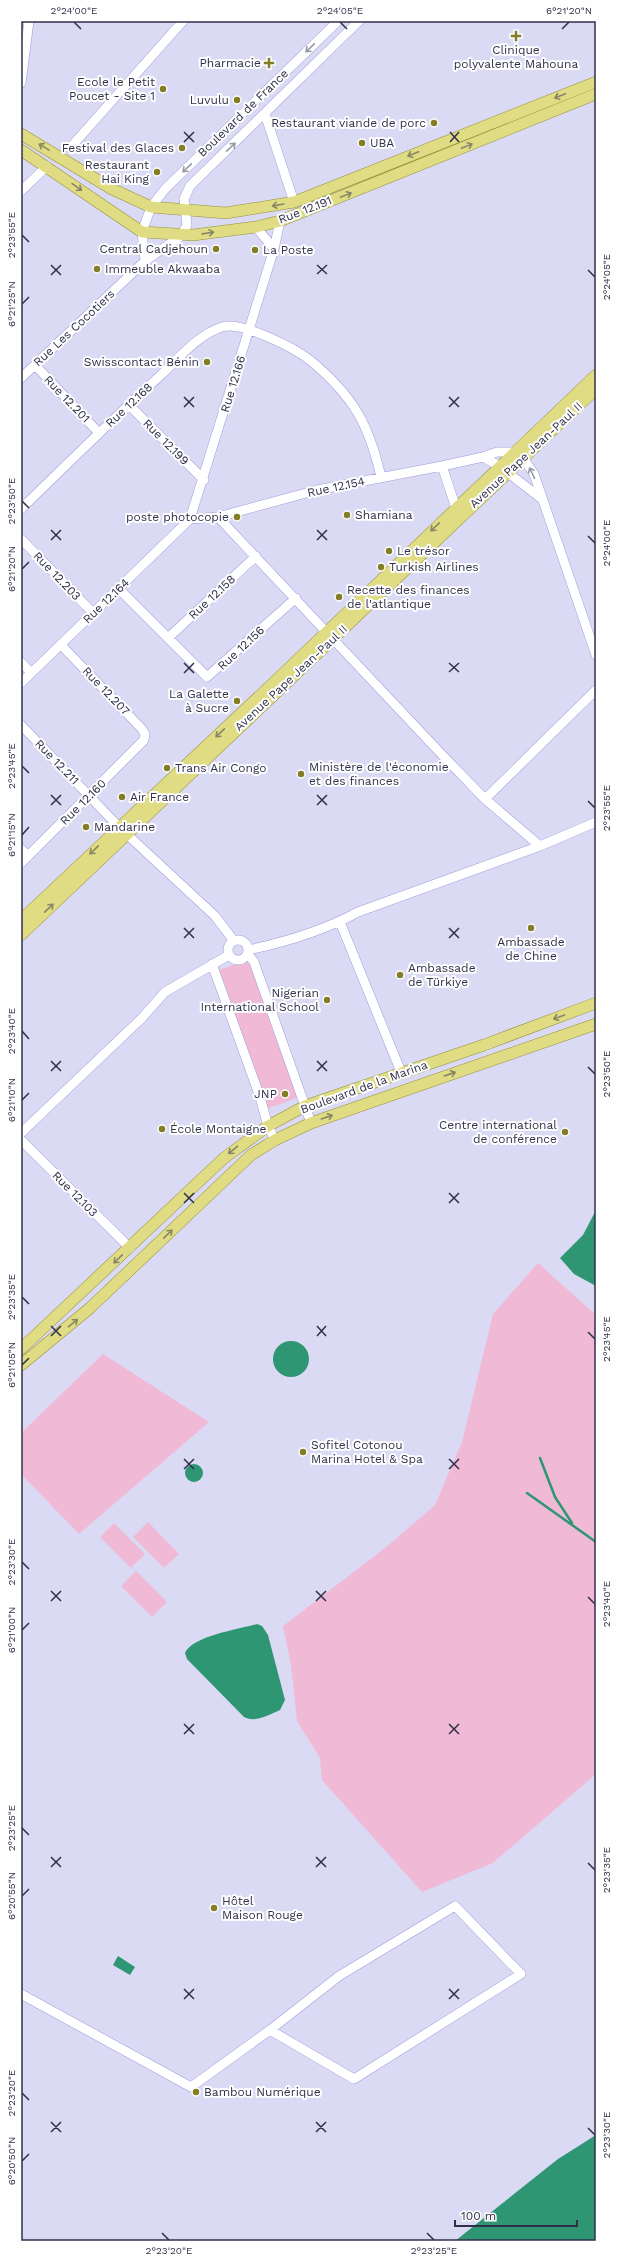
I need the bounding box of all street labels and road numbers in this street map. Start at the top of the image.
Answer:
street label: Boulevard de France [195,66,291,160]
street label: Rue 12.191 [276,193,334,227]
street label: Rue Les Cocotiers [30,287,118,369]
street label: Rue 12.166 [218,354,248,414]
street label: Rue 12.201 [41,373,93,425]
street label: Rue 12.168 [103,380,155,430]
street label: Avenue Pape Jean-Paul II [467,399,585,511]
street label: Rue 12.199 [140,416,192,468]
street label: Rue 12.154 [306,474,366,500]
street label: Rue 12.203 [30,549,84,603]
street label: Rue 12.158 [186,572,238,622]
street label: Rue 12.164 [80,576,132,626]
street label: Avenue Pape Jean-Paul II [232,622,350,734]
street label: Rue 12.156 [215,623,267,673]
street label: Rue 12.207 [79,664,133,718]
street label: Rue 12.211 [32,737,82,787]
street label: Rue 12.160 [57,776,109,828]
street label: Boulevard de la Marina [299,1057,430,1117]
street label: Rue 12.103 [49,1168,101,1220]

